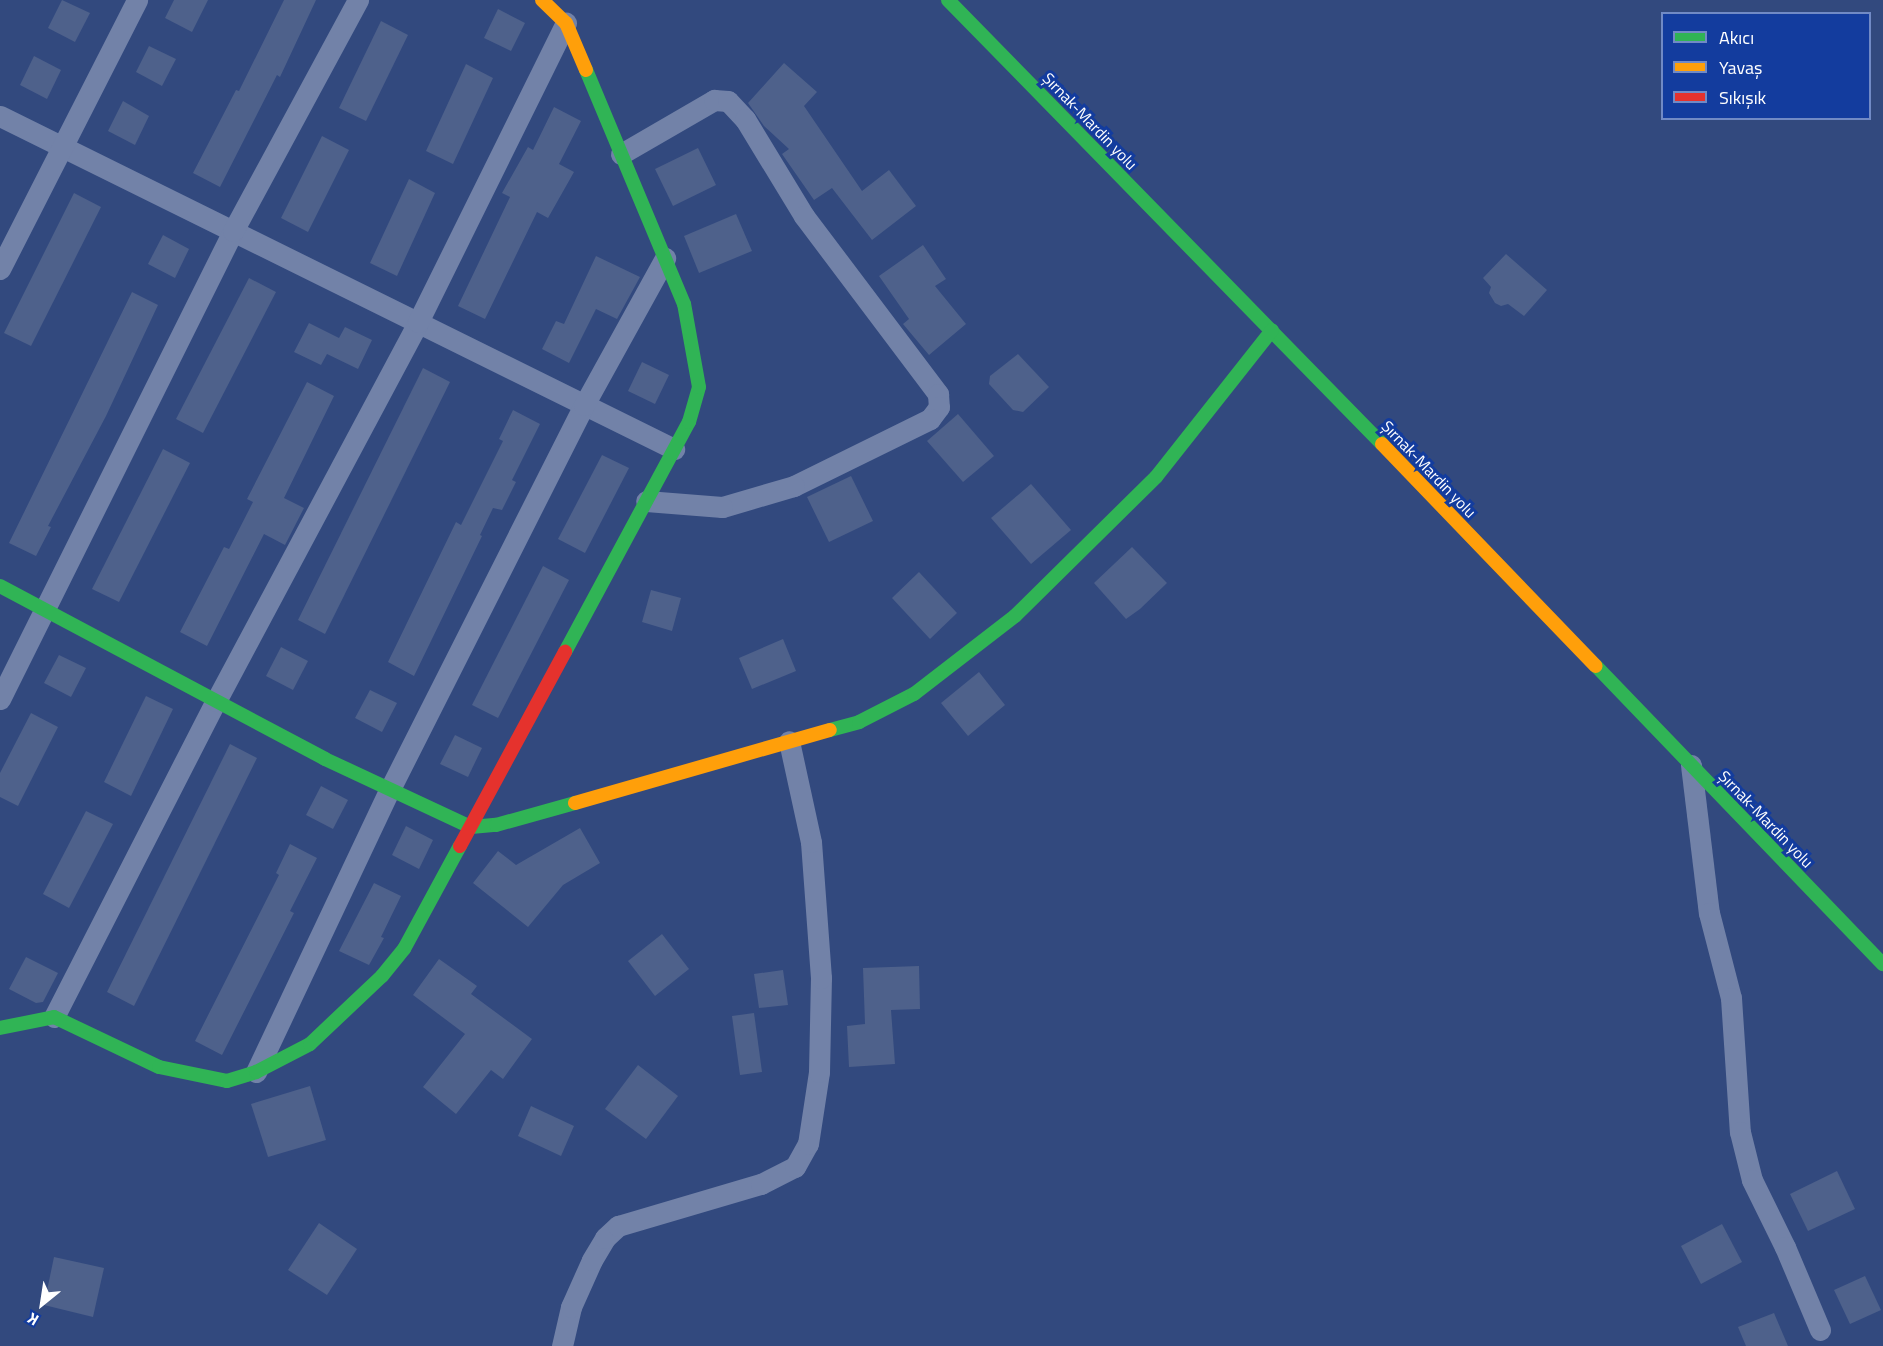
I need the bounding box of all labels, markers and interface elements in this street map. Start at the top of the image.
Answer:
legend [1661,12,1871,120]
text: Akıcı [1719,24,1754,51]
text: Yavaş [1719,54,1762,81]
street label: Şırnak-Mardin yolu [1039,68,1141,174]
text: Sıkışık [1719,84,1766,111]
street label: Şırnak-Mardin yolu [1378,416,1480,522]
street label: Şırnak-Mardin yolu [1715,766,1817,872]
north arrow [12,1274,72,1334]
text: K [23,1307,43,1332]

